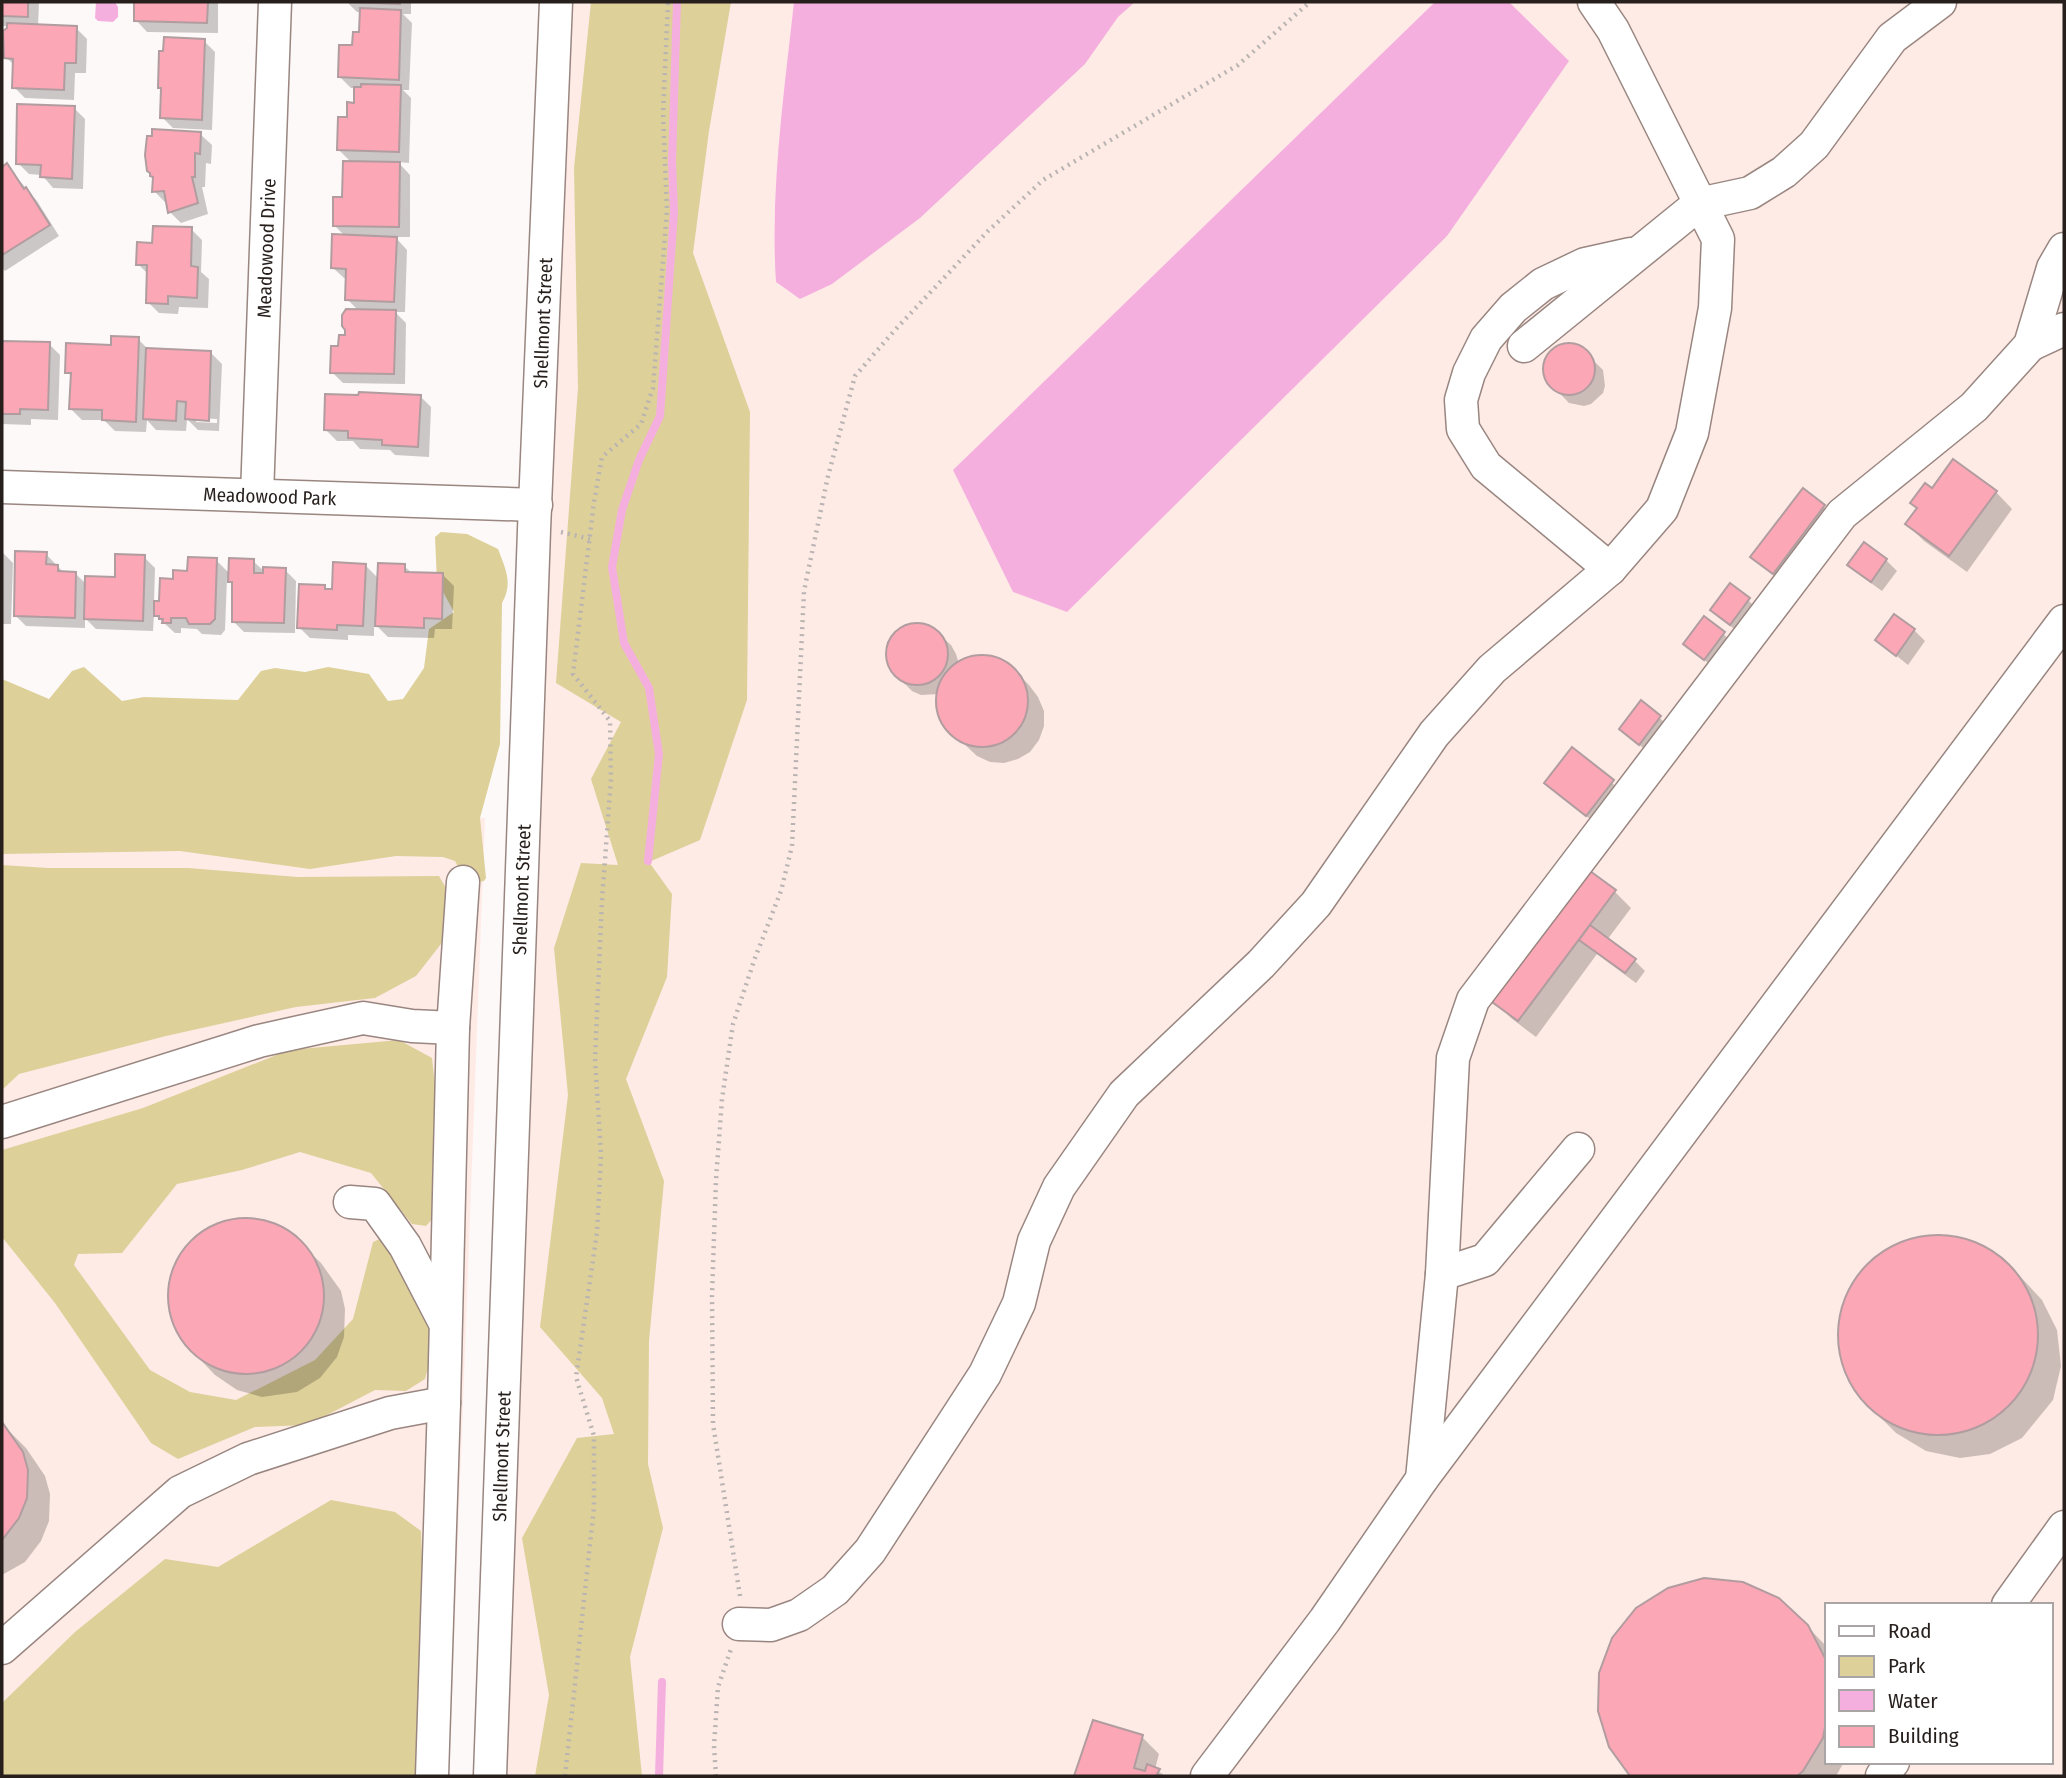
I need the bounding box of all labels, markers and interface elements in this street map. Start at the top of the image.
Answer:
street label: Meadowood Drive [252,178,281,318]
street label: Shellmont Street [529,256,557,389]
street label: Meadowood Park [203,483,337,510]
street label: Shellmont Street [508,823,536,955]
street label: Shellmont Street [488,1390,516,1522]
legend [1825,1603,2052,1764]
text: Road [1888,1618,1932,1644]
text: Park [1888,1653,1926,1679]
text: Water [1888,1688,1938,1714]
text: Building [1888,1723,1959,1749]

